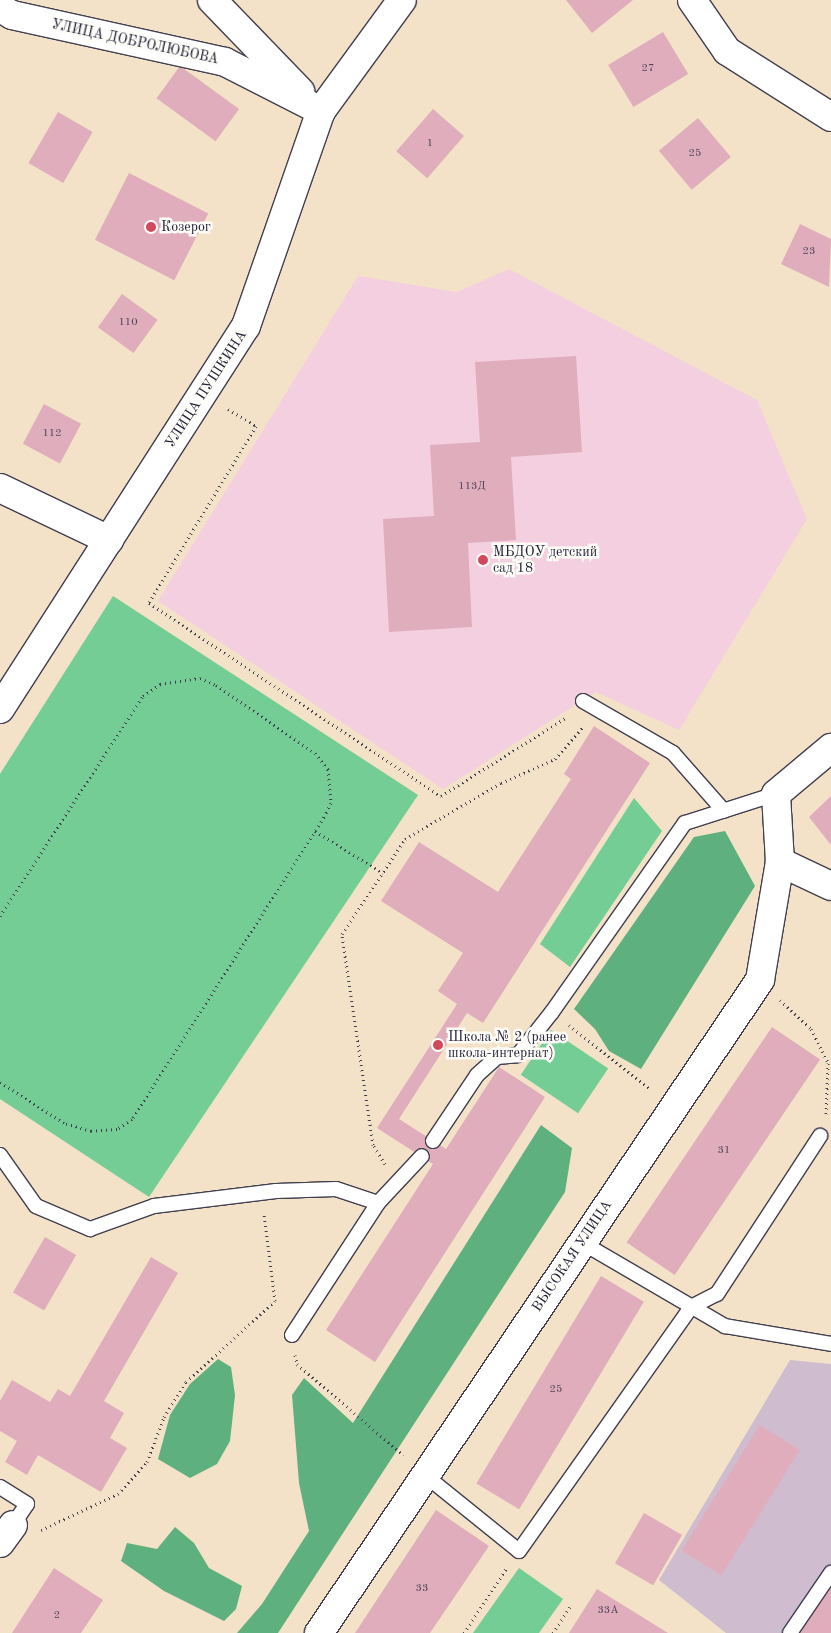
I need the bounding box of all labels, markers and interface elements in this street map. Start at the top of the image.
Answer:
street label: УЛИЦА ДОБРОЛЮБОВА [50,16,220,68]
house number: 27 [642,62,654,76]
house number: 1 [427,137,433,151]
house number: 25 [689,147,701,161]
place label: Козерог [161,219,211,235]
marker: Козерог [145,221,157,233]
house number: 23 [803,245,815,259]
house number: 110 [118,316,138,330]
street label: УЛИЦА ПУШКИНА [162,327,250,451]
house number: 112 [42,427,62,441]
house number: 113Д [458,480,486,494]
place label: МБДОУ детский сад 18 [493,544,597,576]
marker: МБДОУ детский сад 18 [477,554,489,566]
place label: Школа № 2 (ранее школа-интернат) [448,1029,566,1062]
marker: Школа № 2 (ранее школа-интернат) [432,1039,444,1051]
house number: 31 [718,1144,730,1158]
street label: ВЫСОКАЯ УЛИЦА [528,1197,616,1315]
house number: 25 [550,1383,562,1397]
house number: 33 [416,1582,428,1596]
house number: 33А [597,1604,619,1618]
house number: 2 [54,1609,60,1623]

